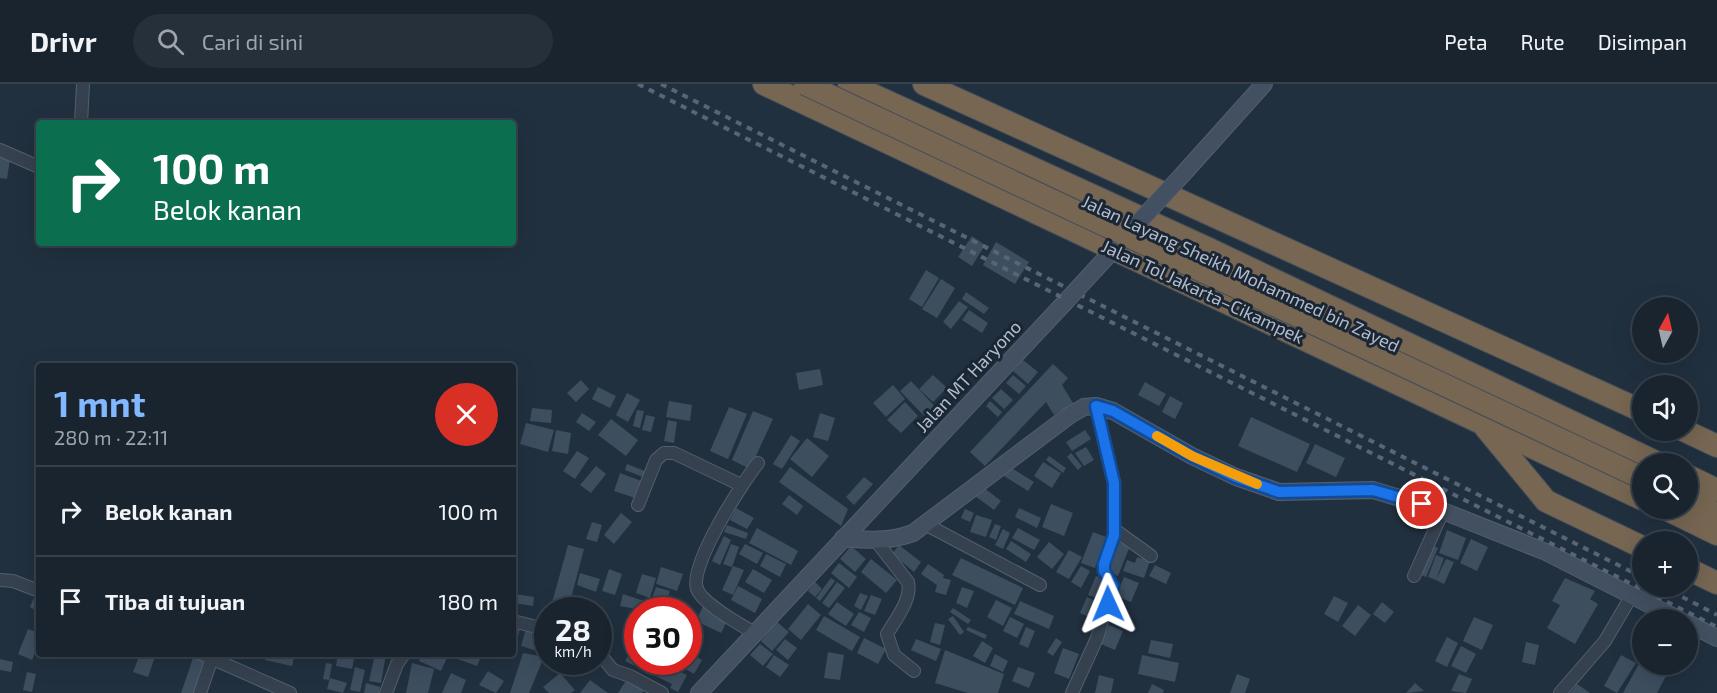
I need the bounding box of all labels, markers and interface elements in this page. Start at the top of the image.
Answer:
search box [133,14,553,68]
text: Drivr [30,24,97,58]
icon: search [154,25,187,58]
text: Cari di sini [202,28,303,54]
text: Peta [1444,29,1487,54]
text: Rute [1520,29,1565,54]
text: Disimpan [1598,29,1687,54]
text: 100 m [153,142,270,192]
icon: right [54,144,132,222]
street label: Jalan Layang Sheikh Mohammed bin Zayed [1079,190,1403,356]
text: Belok kanan [153,193,302,225]
street label: Jalan Tol Jakarta–Cikampek [1098,234,1308,348]
north arrow [1632,297,1698,363]
map controls [1632,297,1698,675]
street label: Jalan MT Haryono [911,315,1025,437]
button: sound [1632,375,1698,441]
text: 1 mnt [54,381,145,424]
button: close [435,383,498,446]
text: 280 m · 22:11 [54,425,168,449]
button: search [1632,453,1698,519]
pin [1396,478,1447,529]
icon: arrive [1405,487,1438,520]
icon: right [54,495,87,528]
text: Belok kanan [105,498,232,524]
text: 100 m [439,498,498,524]
button: + [1632,531,1698,597]
position arrow [1076,572,1140,636]
icon: arrive [54,585,87,618]
text: Tiba di tujuan [105,588,245,614]
text: 180 m [438,588,498,614]
speed limit sign: 30 [624,597,702,675]
button: − [1632,609,1698,675]
text: 28 [555,611,591,647]
text: km/h [554,642,592,660]

